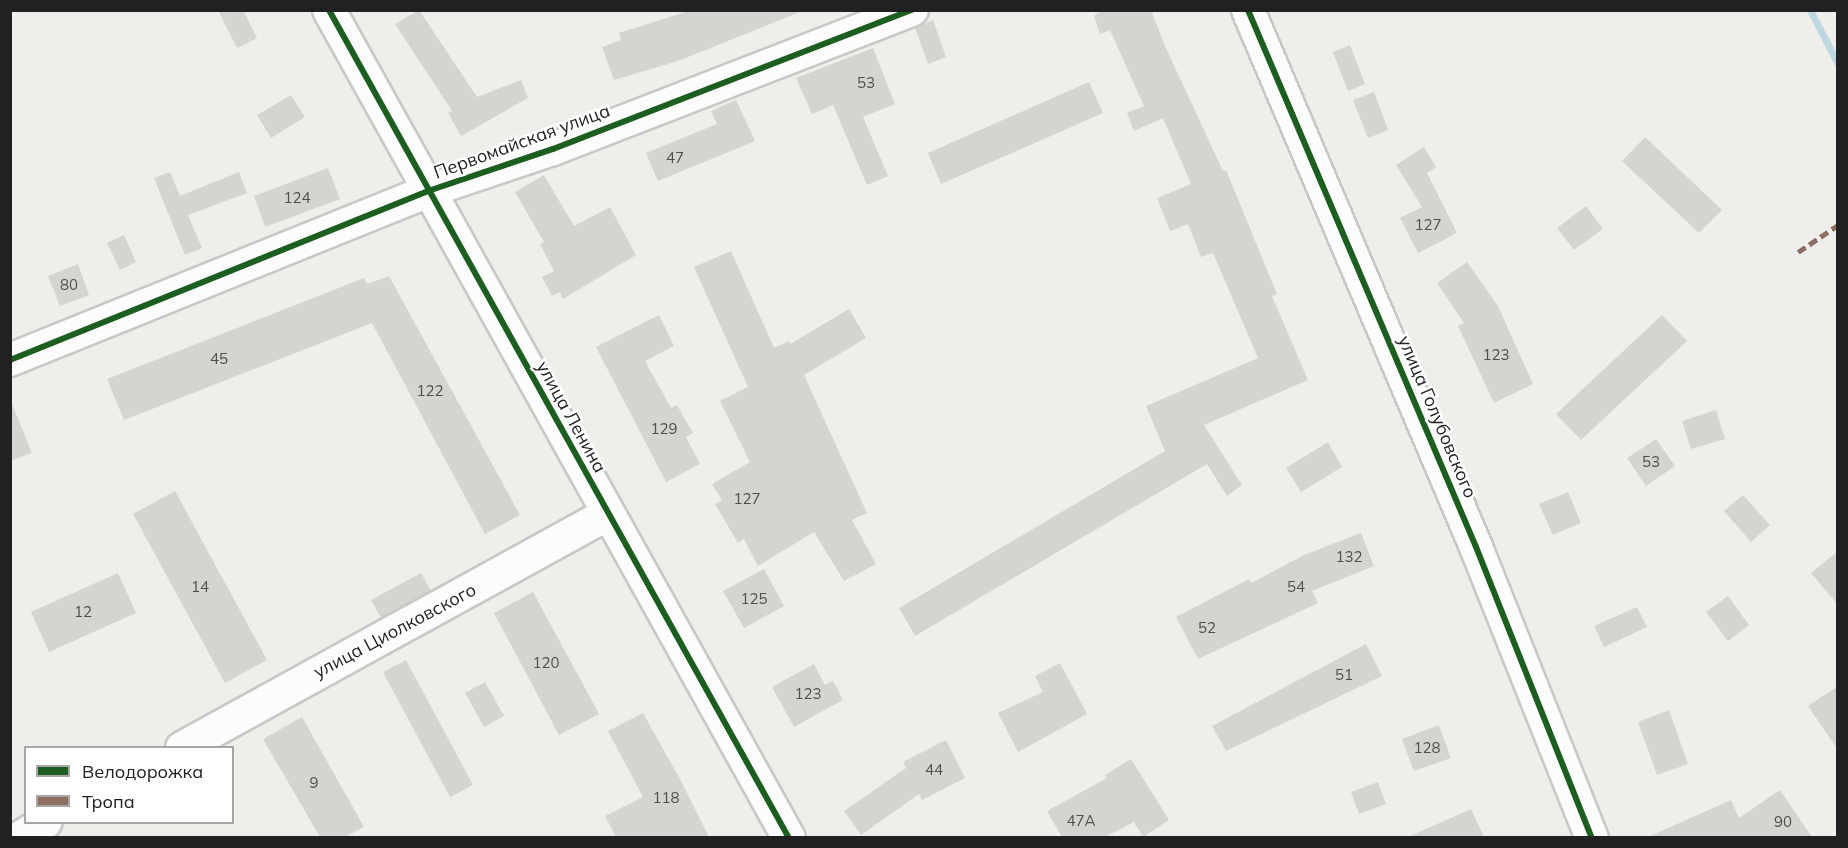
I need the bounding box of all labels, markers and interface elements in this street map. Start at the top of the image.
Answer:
house number: 53 [857,74,875,92]
street label: Первомайская улица [431,100,613,184]
house number: 47 [666,149,684,167]
house number: 124 [284,189,310,207]
house number: 127 [1415,216,1441,234]
house number: 80 [60,276,78,294]
street label: улица Голубовского [1393,333,1481,501]
house number: 123 [1483,346,1509,364]
house number: 45 [210,350,228,368]
street label: улица Ленина [531,358,611,476]
house number: 122 [417,382,443,400]
house number: 129 [651,420,677,438]
house number: 53 [1642,453,1660,471]
house number: 127 [734,490,760,508]
house number: 132 [1336,548,1362,566]
house number: 14 [191,578,209,596]
house number: 54 [1287,578,1305,596]
street label: улица Циолковского [310,579,480,683]
house number: 125 [741,590,767,608]
house number: 12 [74,603,92,621]
house number: 52 [1198,619,1216,637]
house number: 120 [533,654,559,672]
house number: 51 [1335,666,1353,684]
house number: 123 [795,685,821,703]
house number: 128 [1414,739,1440,757]
legend [24,746,234,824]
text: Велодорожка [82,760,203,783]
house number: 44 [925,761,943,779]
house number: 9 [310,774,318,792]
house number: 118 [653,789,679,807]
text: Тропа [82,790,135,813]
house number: 47А [1066,812,1096,830]
house number: 90 [1774,813,1792,831]

